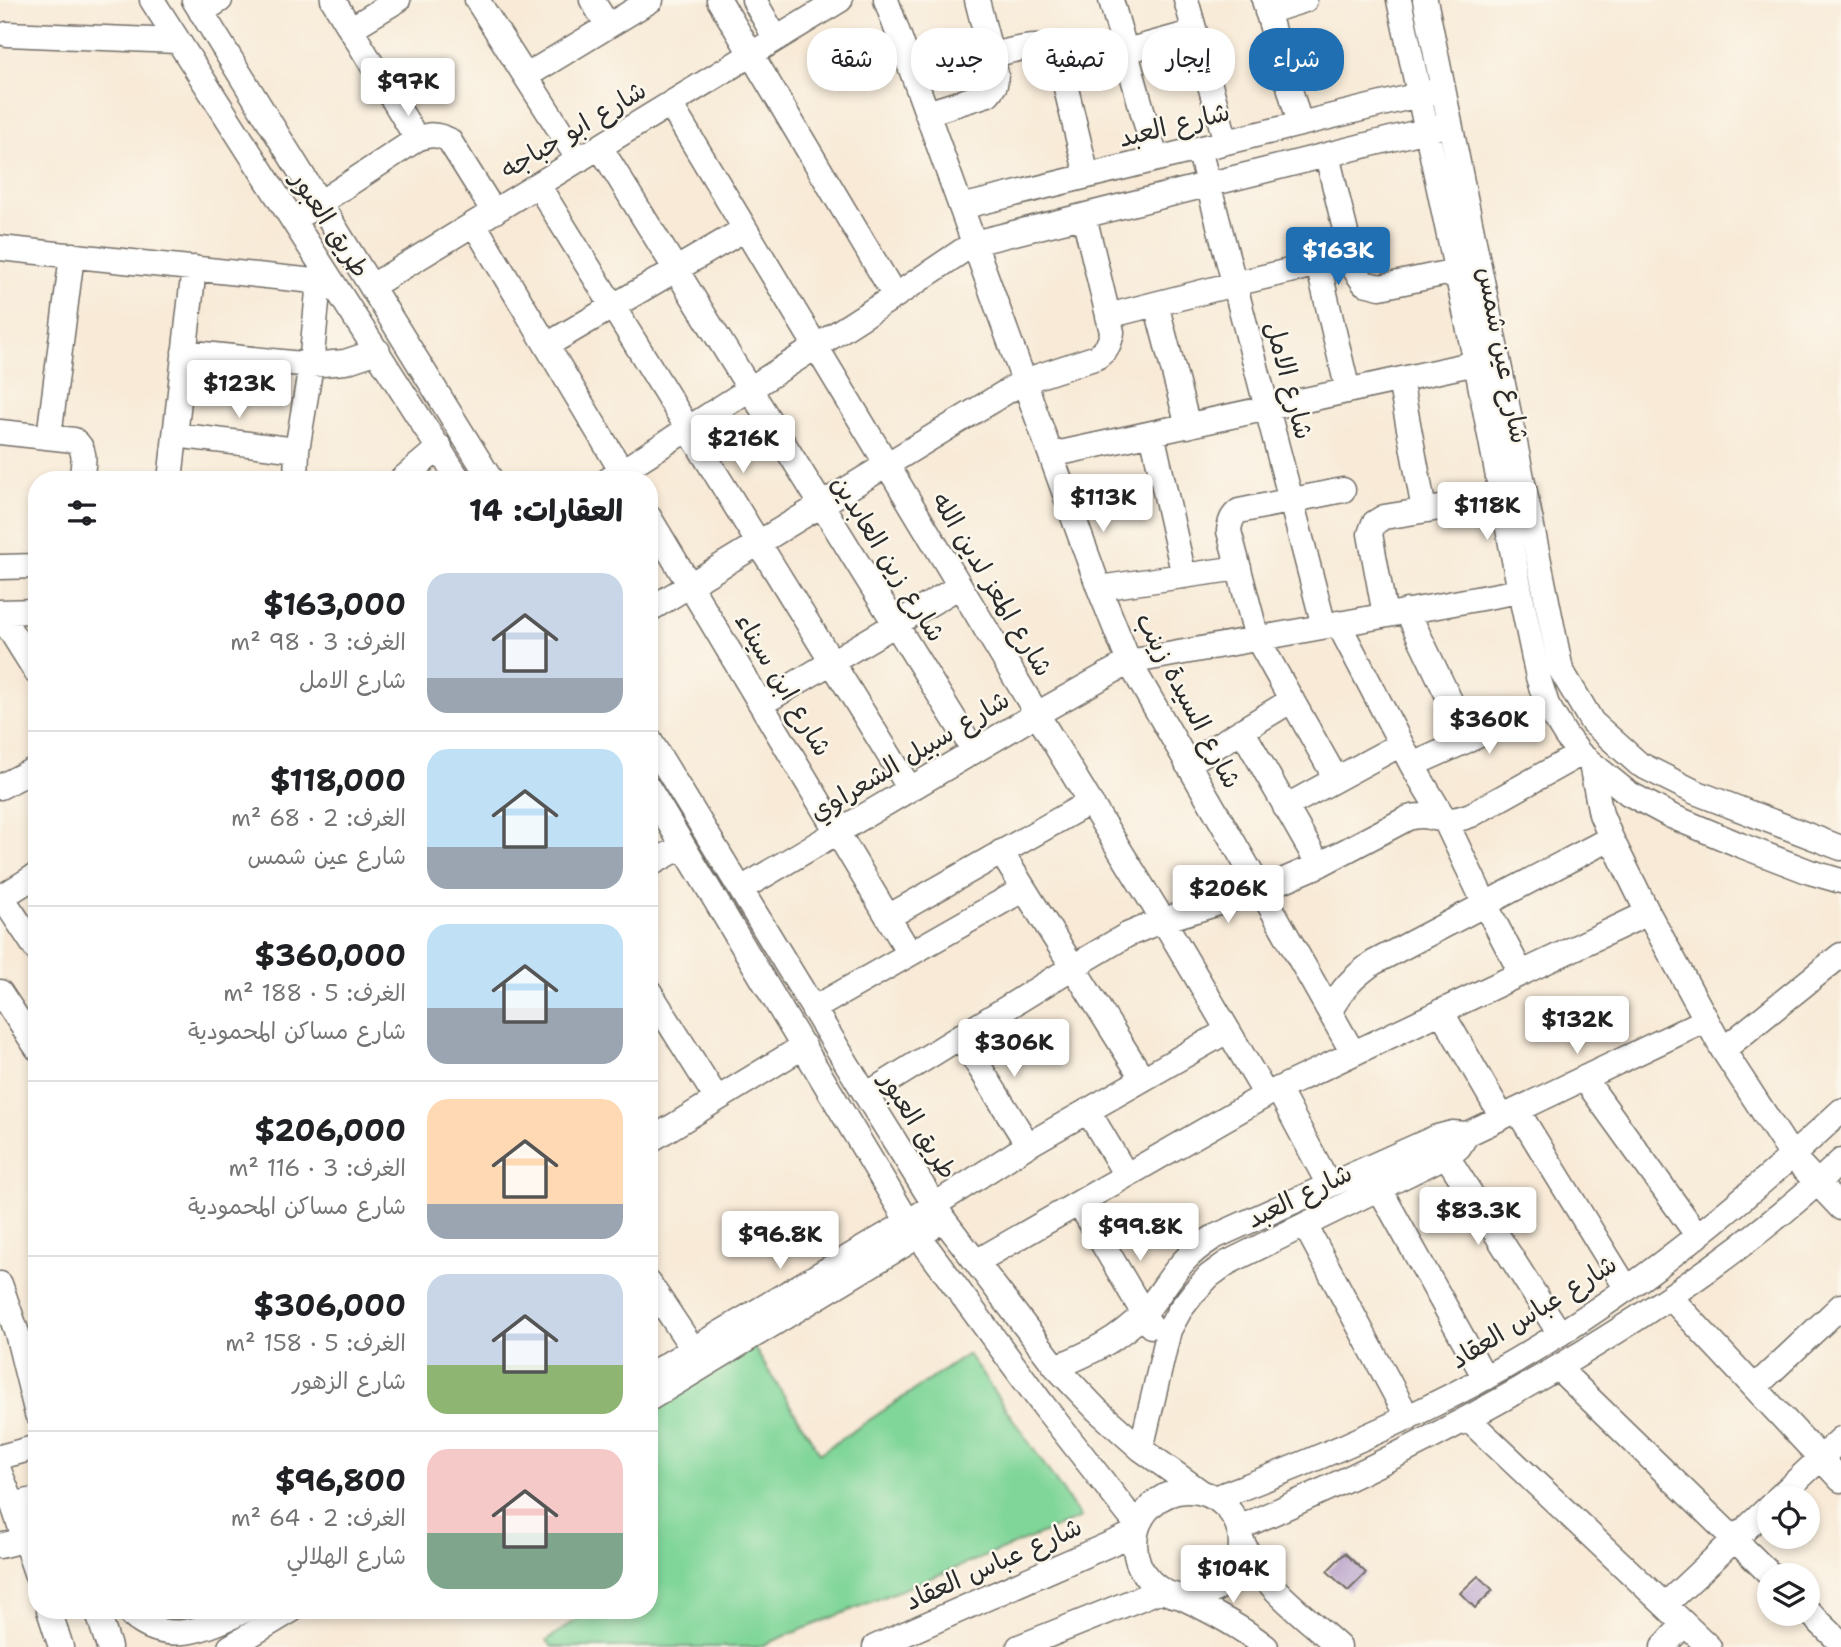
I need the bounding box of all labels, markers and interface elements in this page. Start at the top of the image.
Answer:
chip: شقة [807,28,897,91]
chip: جديد [911,28,1008,91]
chip: تصفية [1022,28,1128,91]
chip: إيجار [1142,28,1235,91]
chip: شراء [1249,28,1344,91]
pin: $97K [367,58,449,118]
text: $97K [377,66,439,96]
street label: شارع ابو حباجه [494,72,653,187]
street label: شارع العبد [1115,93,1234,156]
street label: طريق العبور [282,162,379,284]
pin: $163K [1289,228,1387,287]
text: $163K [1302,235,1374,265]
street label: شارع عين شمس [1469,264,1538,447]
street label: شارع الامل [1256,317,1323,443]
pin: $123K [190,360,288,420]
text: $123K [203,368,275,398]
pin: $216K [694,416,792,475]
text: $216K [707,423,779,453]
street label: شارع زين العابدين [823,468,954,649]
pin: $113K [1054,475,1152,534]
text: $113K [1070,482,1136,512]
pin: $118K [1438,482,1536,542]
street label: شارع المعز لدين الله [923,485,1062,683]
text: العقارات: 14 [469,490,623,531]
text: $118K [1453,490,1521,520]
icon: filters [63,494,101,532]
text: $163,000 [263,584,406,625]
icon: home [483,601,567,685]
street label: شارع ابن سيناء [726,606,841,763]
street label: شارع السيدة زينب [1127,606,1250,795]
text: الغرف: 3 · 98 m² [230,627,406,657]
text: شارع الامل [299,665,406,695]
street label: شارع سبيل الشعراوي [802,681,1017,830]
pin: $360K [1440,696,1538,756]
text: $360K [1449,704,1529,734]
text: $118,000 [270,760,406,801]
icon: home [483,777,567,861]
text: الغرف: 2 · 68 m² [231,803,406,833]
text: شارع عين شمس [247,841,406,871]
pin: $206K [1179,866,1277,925]
text: $206K [1189,873,1267,903]
text: $360,000 [254,935,406,976]
icon: home [483,952,567,1036]
text: الغرف: 5 · 188 m² [223,978,406,1008]
pin: $132K [1528,996,1626,1056]
text: $132K [1541,1004,1613,1034]
text: شارع مساكن المحمودية [188,1016,406,1046]
pin: $306K [965,1020,1063,1079]
text: $306K [974,1027,1054,1057]
street label: طريق العبور [871,1063,966,1185]
text: $206,000 [254,1110,406,1151]
icon: home [483,1127,567,1211]
text: الغرف: 3 · 116 m² [228,1153,406,1183]
street label: شارع العبد [1240,1154,1358,1237]
pin: $83.3K [1421,1188,1535,1247]
text: شارع مساكن المحمودية [188,1191,406,1221]
text: $83.3K [1435,1195,1521,1225]
pin: $99.8K [1083,1204,1197,1263]
text: $99.8K [1098,1211,1182,1241]
pin: $96.8K [723,1212,837,1271]
text: $96.8K [738,1219,822,1249]
street label: شارع عباس العقاد [1443,1246,1624,1377]
text: $306,000 [253,1285,406,1326]
icon: home [483,1302,567,1386]
text: الغرف: 5 · 158 m² [225,1328,406,1358]
text: شارع الزهور [292,1366,406,1396]
text: $96,800 [275,1460,406,1501]
icon: home [483,1477,567,1561]
map controls [1757,1486,1820,1626]
button: locate [1757,1486,1820,1549]
text: الغرف: 2 · 64 m² [231,1503,406,1533]
street label: شارع عباس العقاد [899,1508,1088,1619]
text: شارع الهلالي [286,1541,406,1571]
pin: $104K [1184,1546,1282,1605]
text: $104K [1197,1553,1269,1583]
button: layers [1757,1563,1820,1626]

